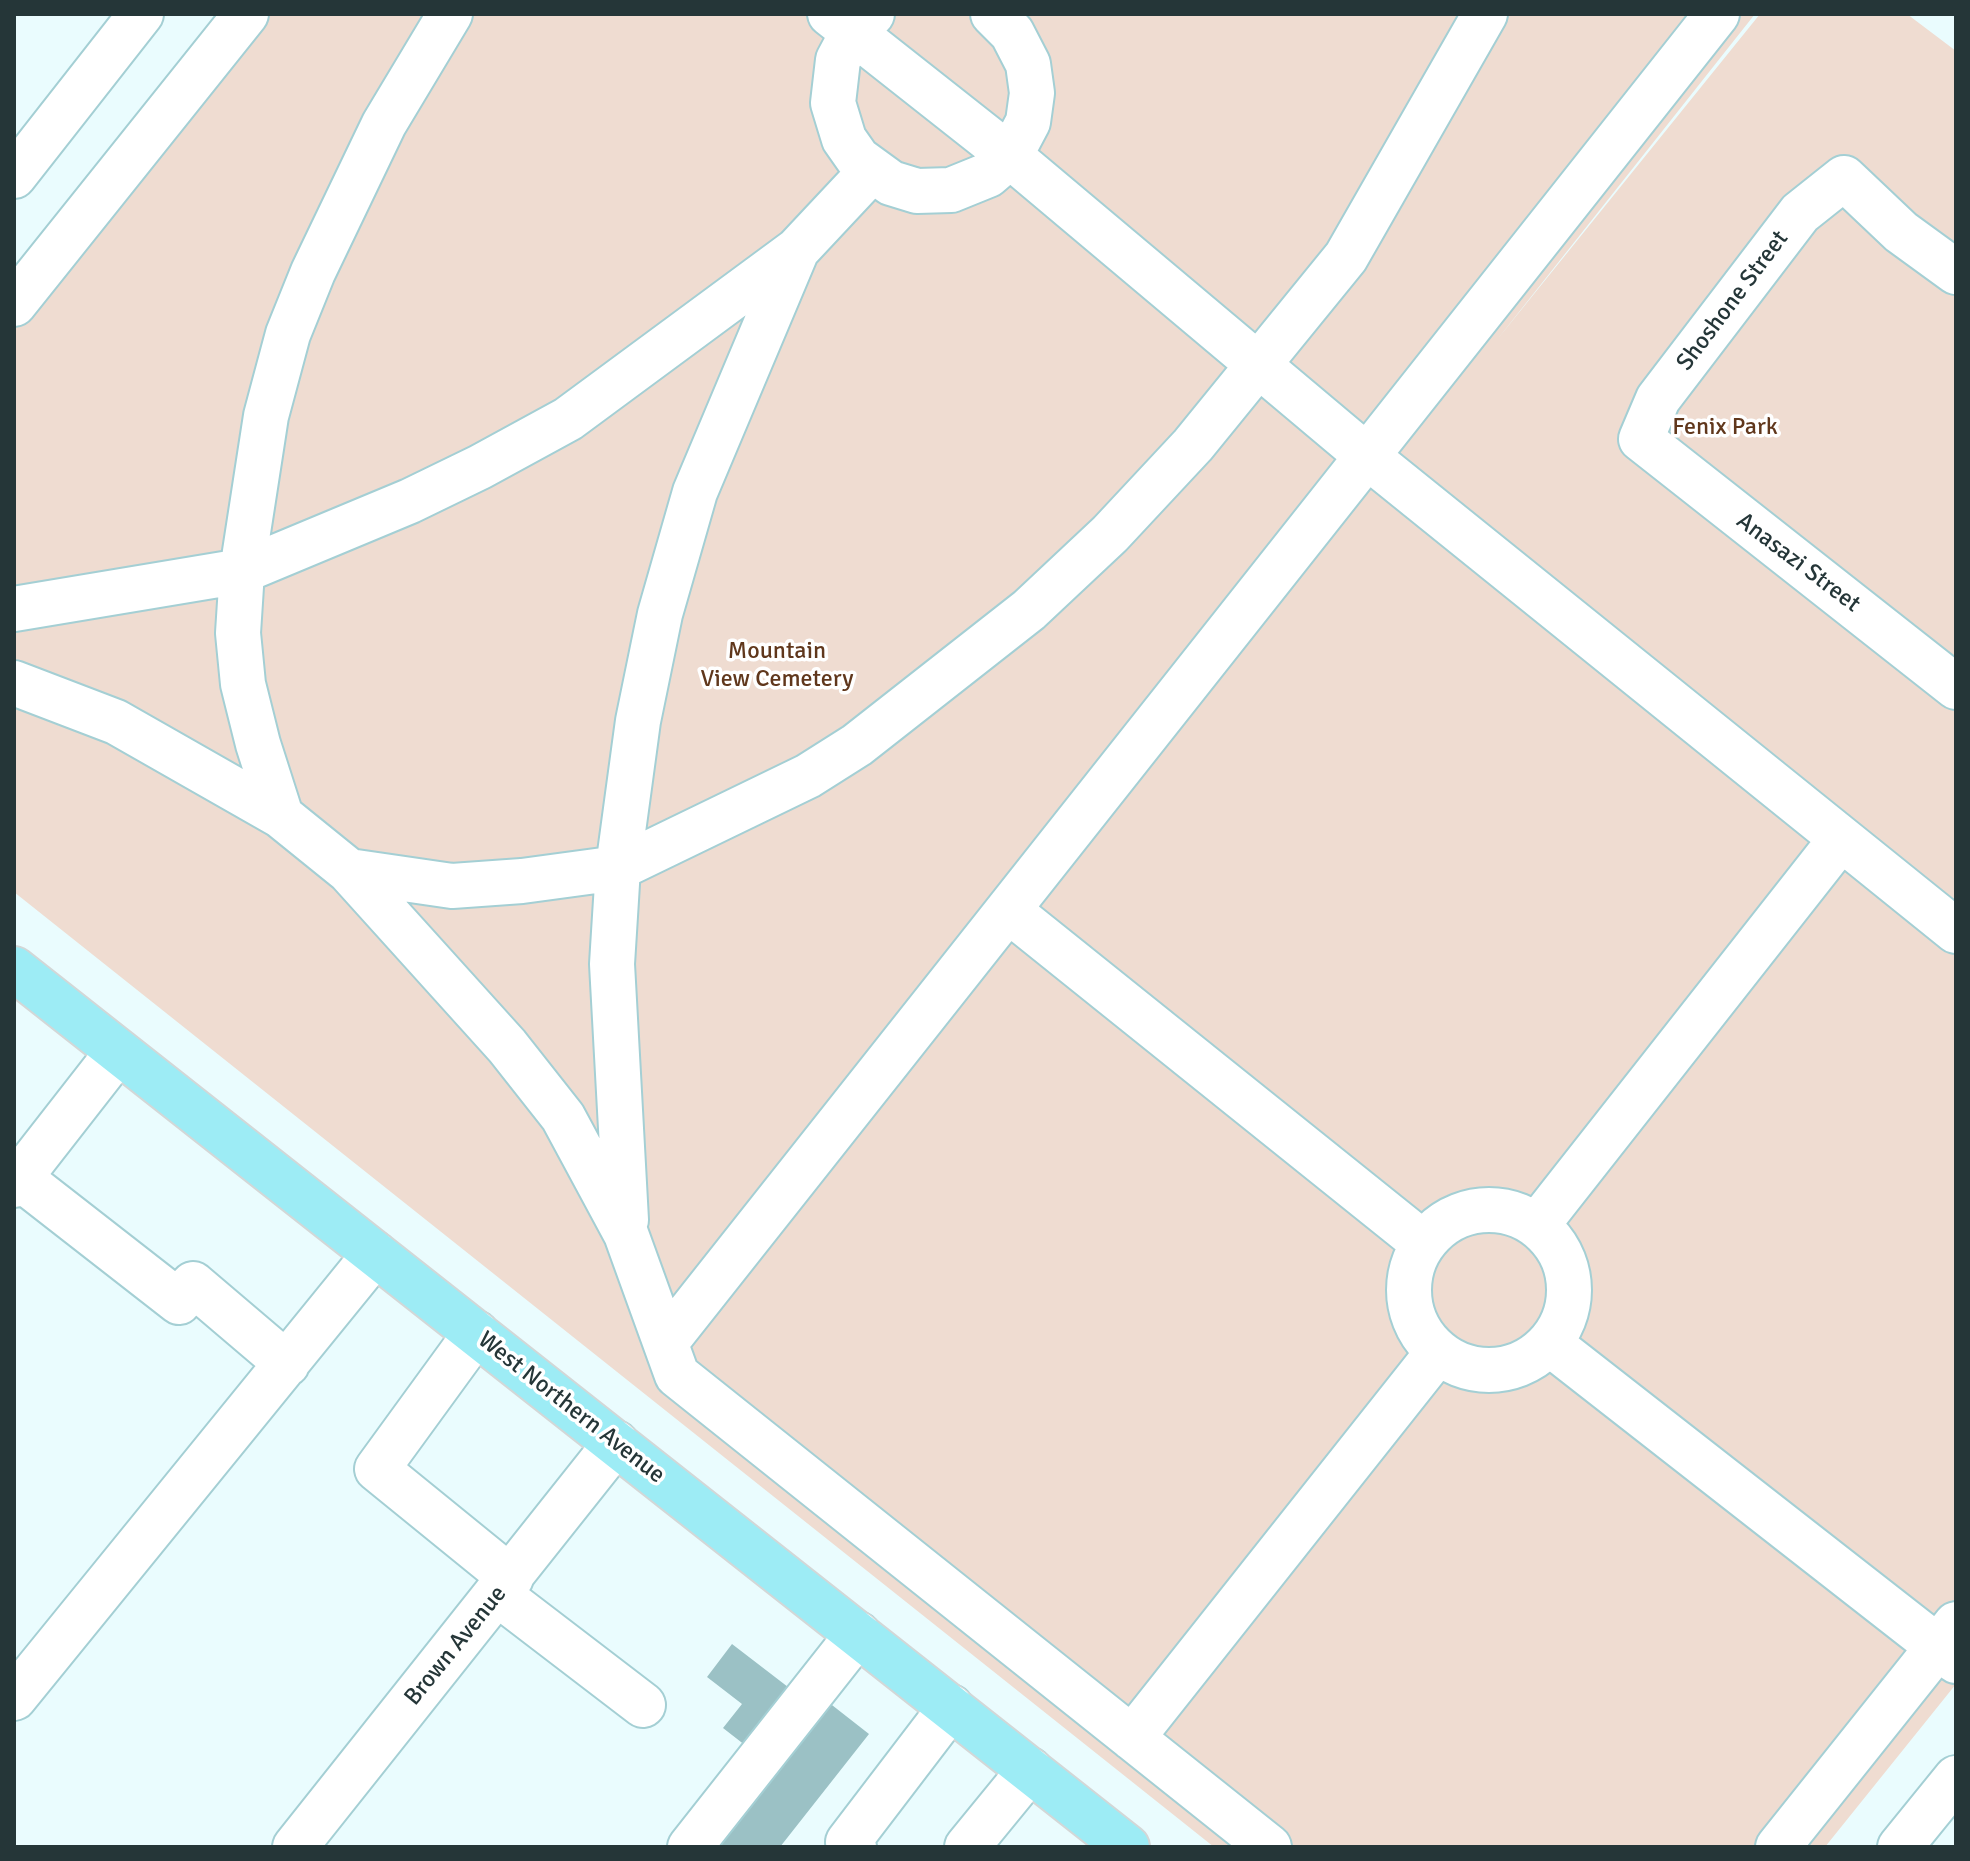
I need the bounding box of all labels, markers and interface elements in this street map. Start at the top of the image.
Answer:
street label: Shoshone Street [1671,225,1795,377]
park label: Fenix Park [1672,414,1778,442]
street label: Anasazi Street [1730,507,1866,619]
park label: Mountain View Cemetery [701,638,853,694]
street label: West Northern Avenue [472,1326,670,1490]
street label: Brown Avenue [399,1580,513,1712]

